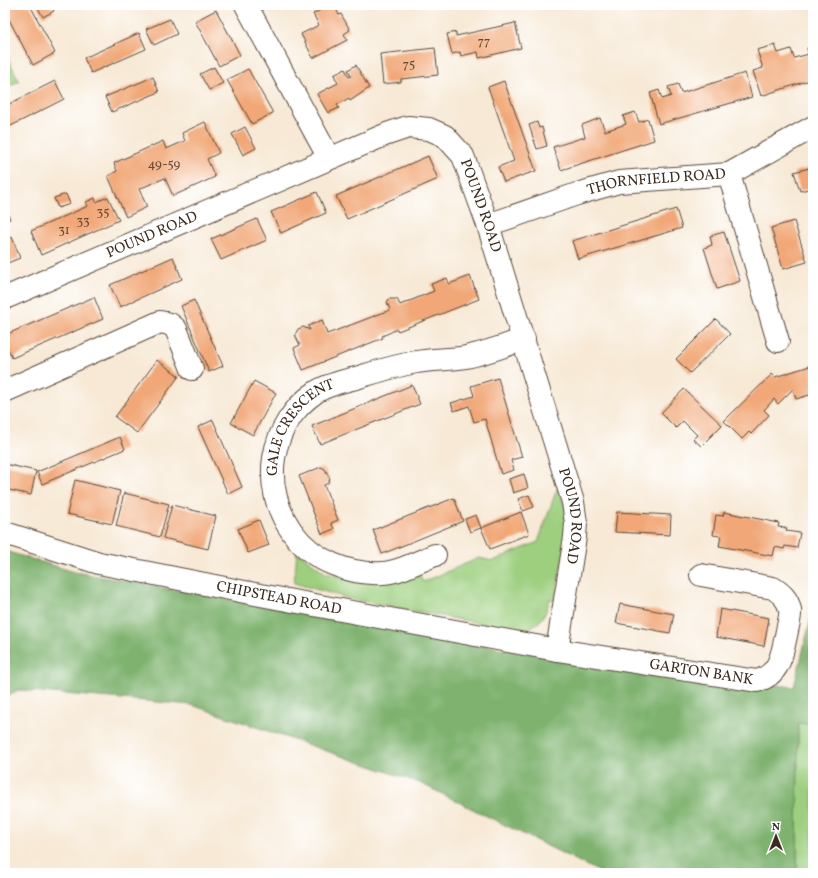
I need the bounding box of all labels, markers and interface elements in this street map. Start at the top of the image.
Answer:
house number: 77 [478,33,490,51]
house number: 75 [403,56,415,74]
house number: 49-59 [148,156,181,174]
street label: POUND ROAD [454,156,506,255]
street label: THORNFIELD ROAD [585,164,726,201]
house number: 35 [97,204,109,222]
street label: POUND ROAD [103,206,201,264]
house number: 33 [76,213,90,231]
house number: 31 [58,222,70,240]
street label: GALE CRESCENT [262,374,337,476]
street label: POUND ROAD [553,465,587,565]
street label: CHIPSTEAD ROAD [214,576,343,620]
street label: GARTON BANK [648,654,755,691]
north arrow [756,816,796,856]
text: N [772,820,780,835]

